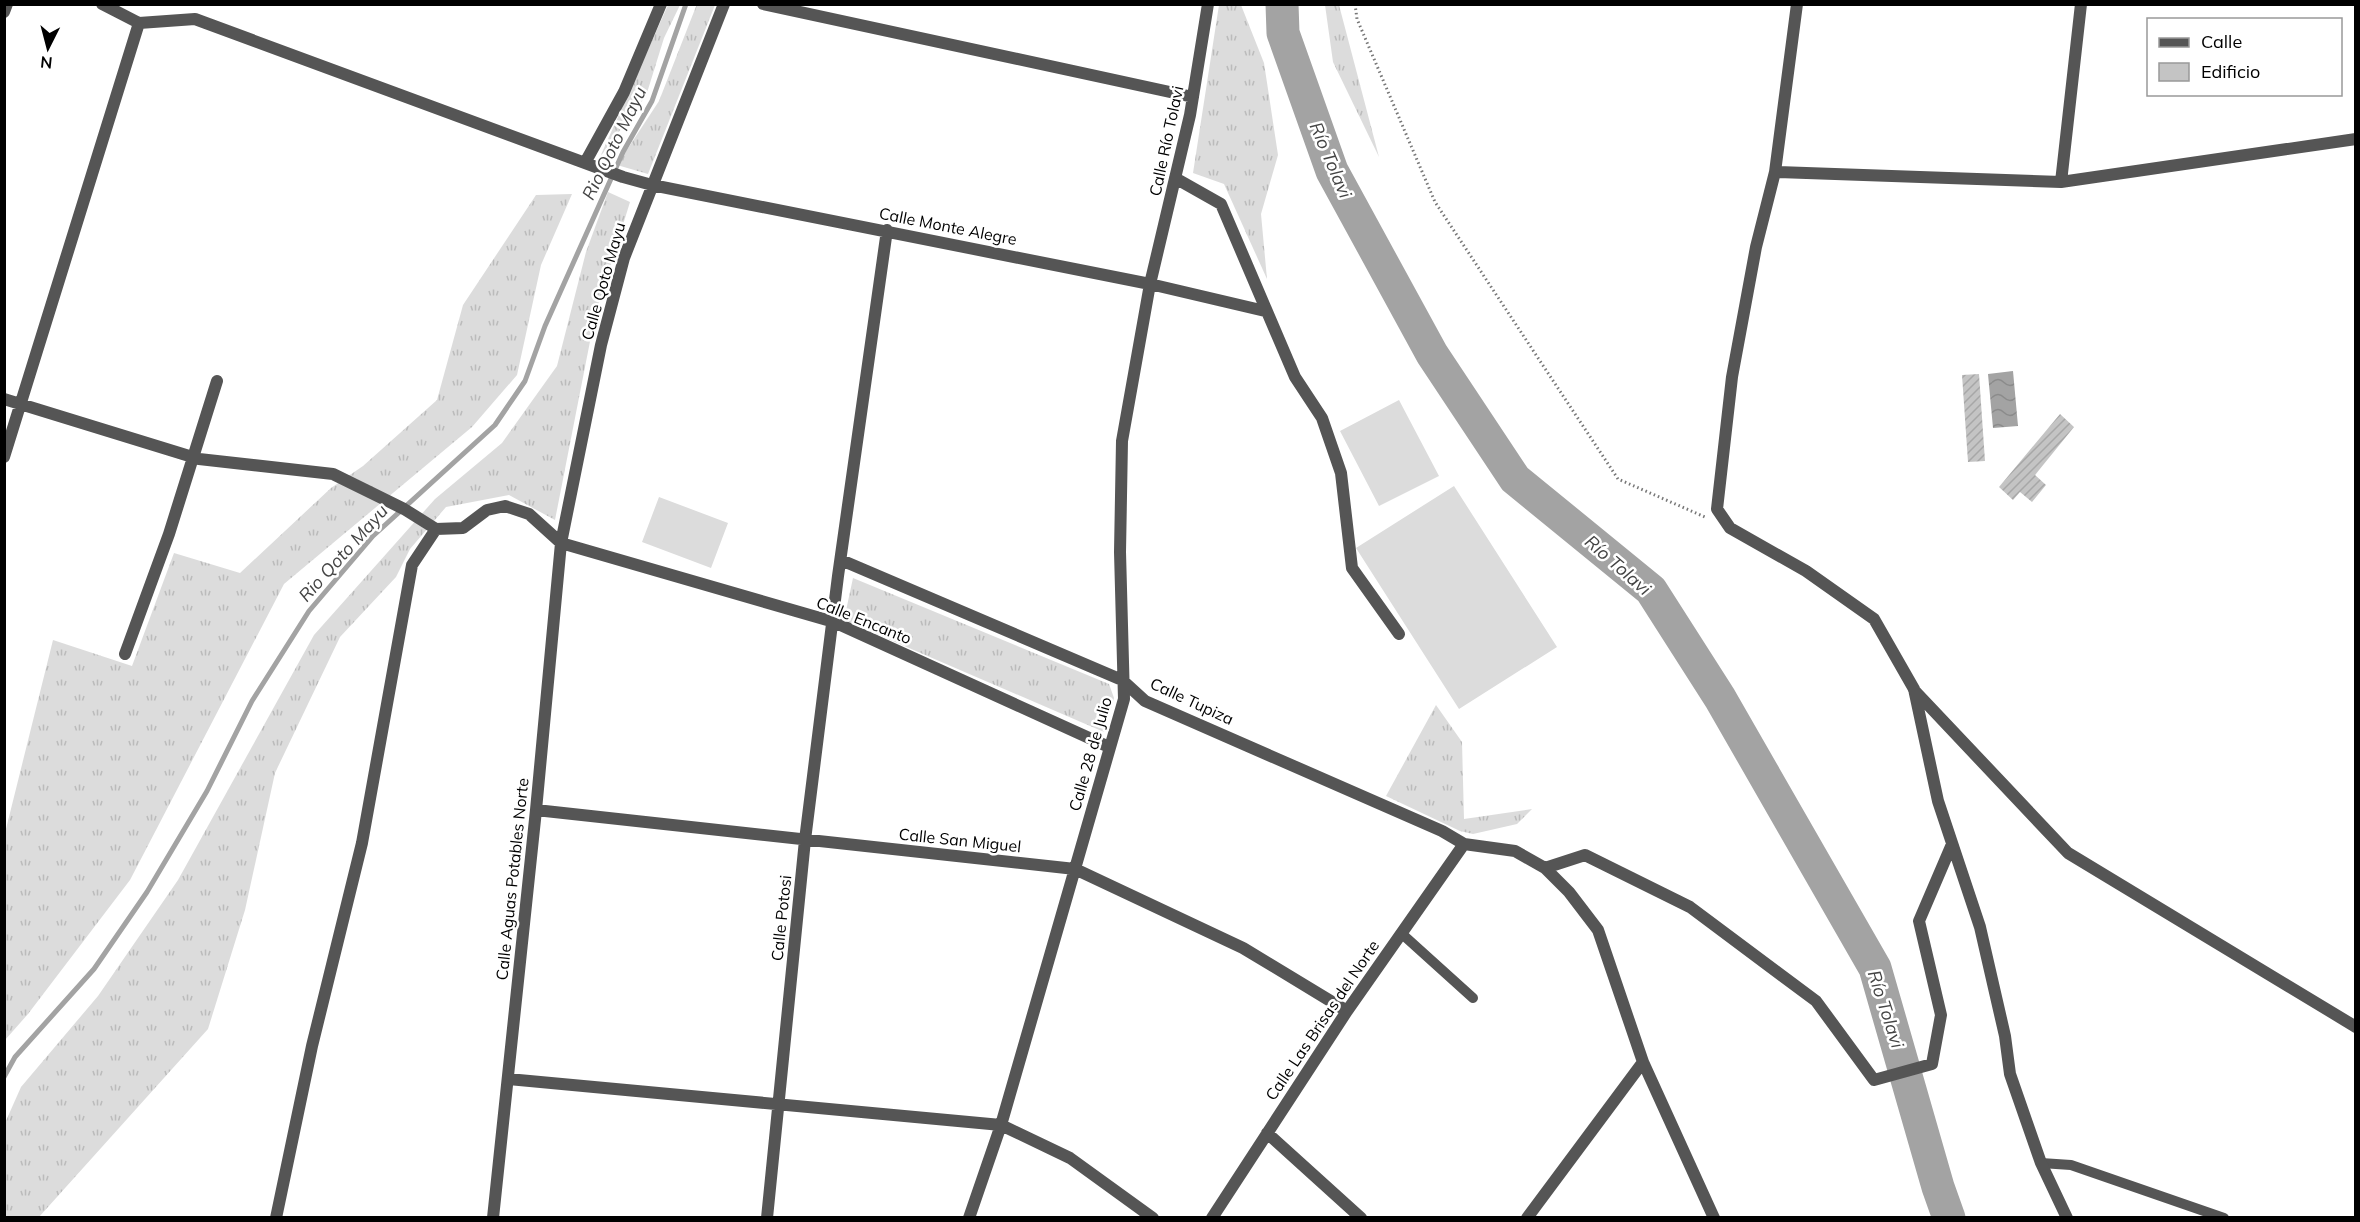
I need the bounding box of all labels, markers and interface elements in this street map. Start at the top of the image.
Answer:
north arrow [18,18,78,78]
legend [2147,18,2342,96]
text: Calle [2201,30,2242,53]
text: N [39,52,53,73]
text: Edificio [2201,60,2260,83]
water label: Rio Qoto Mayu [577,83,651,203]
street label: Calle Río Tolavi [1145,84,1187,198]
water label: Río Tolavi [1305,119,1358,202]
street label: Calle Monte Alegre [878,203,1018,249]
street label: Calle Qoto Mayu [577,220,629,342]
water label: Rio Qoto Mayu [293,500,393,606]
water label: Río Tolavi [1580,530,1656,600]
street label: Calle Encanto [813,592,915,648]
street label: Calle Tupiza [1147,673,1237,729]
street label: Calle 28 de Julio [1064,695,1116,813]
street label: Calle Aguas Potables Norte [491,777,533,981]
street label: Calle San Miguel [898,824,1022,856]
street label: Calle Potosi [767,874,795,962]
street label: Calle Las Brisas del Norte [1261,936,1383,1104]
water label: Río Tolavi [1863,967,1910,1051]

